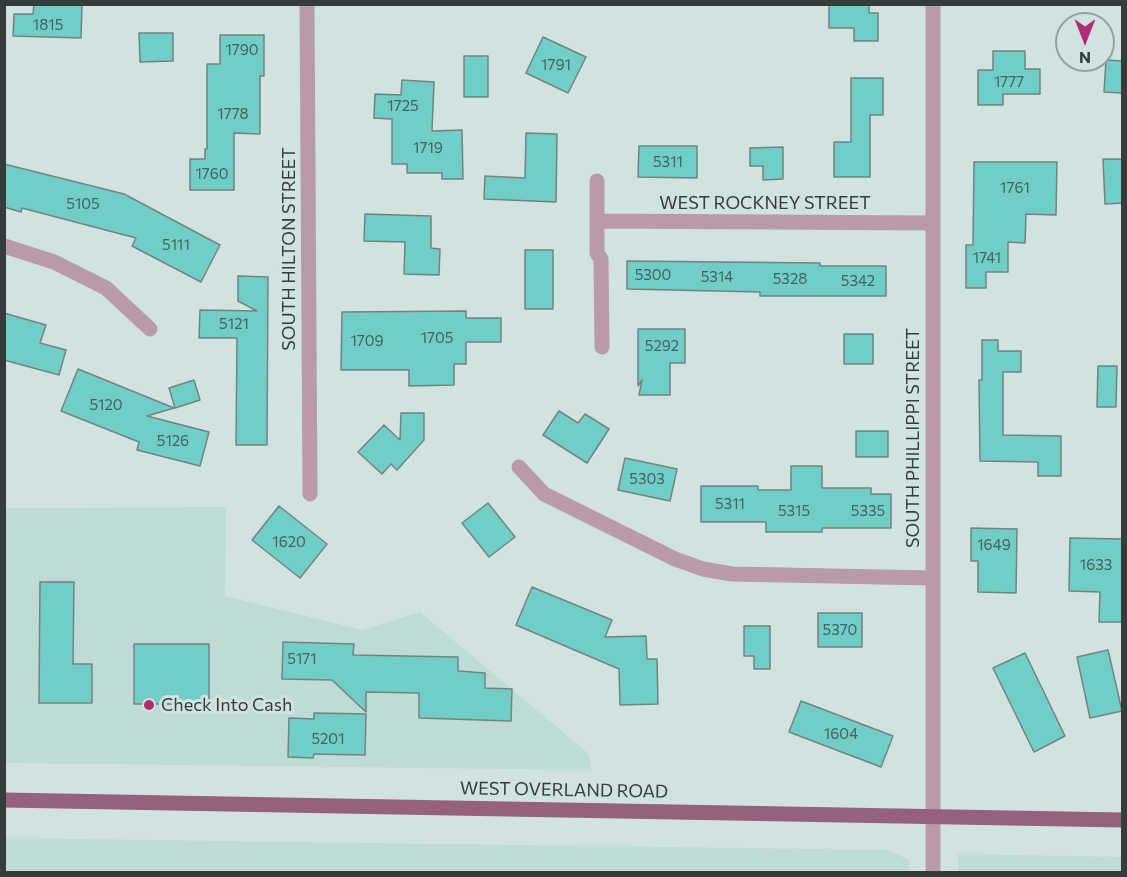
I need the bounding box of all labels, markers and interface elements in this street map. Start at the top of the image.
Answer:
north arrow [1055,12,1115,72]
house number: 1815 [33,16,63,34]
house number: 1790 [225,41,259,59]
text: N [1079,49,1091,68]
house number: 1791 [541,56,571,74]
house number: 1777 [994,73,1024,91]
house number: 1725 [387,97,419,115]
house number: 1778 [217,105,249,123]
house number: 1719 [413,139,443,157]
street label: SOUTH HILTON STREET [278,147,300,351]
house number: 5311 [653,153,683,171]
house number: 1760 [195,165,229,183]
house number: 1761 [1000,179,1030,197]
street label: WEST ROCKNEY STREET [659,192,871,214]
house number: 5105 [66,195,100,213]
house number: 5111 [162,236,190,254]
house number: 1741 [973,249,1001,267]
house number: 5300 [635,266,671,284]
house number: 5314 [701,268,733,286]
house number: 5328 [773,270,807,288]
house number: 5342 [841,272,875,290]
house number: 5121 [219,315,249,333]
street label: SOUTH PHILLIPPI STREET [902,328,924,548]
house number: 1705 [421,329,453,347]
house number: 1709 [350,332,384,350]
house number: 5292 [645,337,679,355]
house number: 5120 [89,396,123,414]
house number: 5126 [157,432,189,450]
house number: 5303 [629,470,665,488]
house number: 5311 [715,495,745,513]
house number: 5315 [778,502,810,520]
house number: 5335 [851,502,885,520]
house number: 1620 [272,533,306,551]
house number: 1649 [977,536,1011,554]
house number: 1633 [1080,556,1112,574]
house number: 5370 [823,621,857,639]
house number: 5171 [287,650,317,668]
place label: Check Into Cash [161,694,292,716]
marker: Check Into Cash [142,698,156,712]
house number: 1604 [824,725,858,743]
house number: 5201 [311,730,345,748]
street label: WEST OVERLAND ROAD [460,777,668,803]

